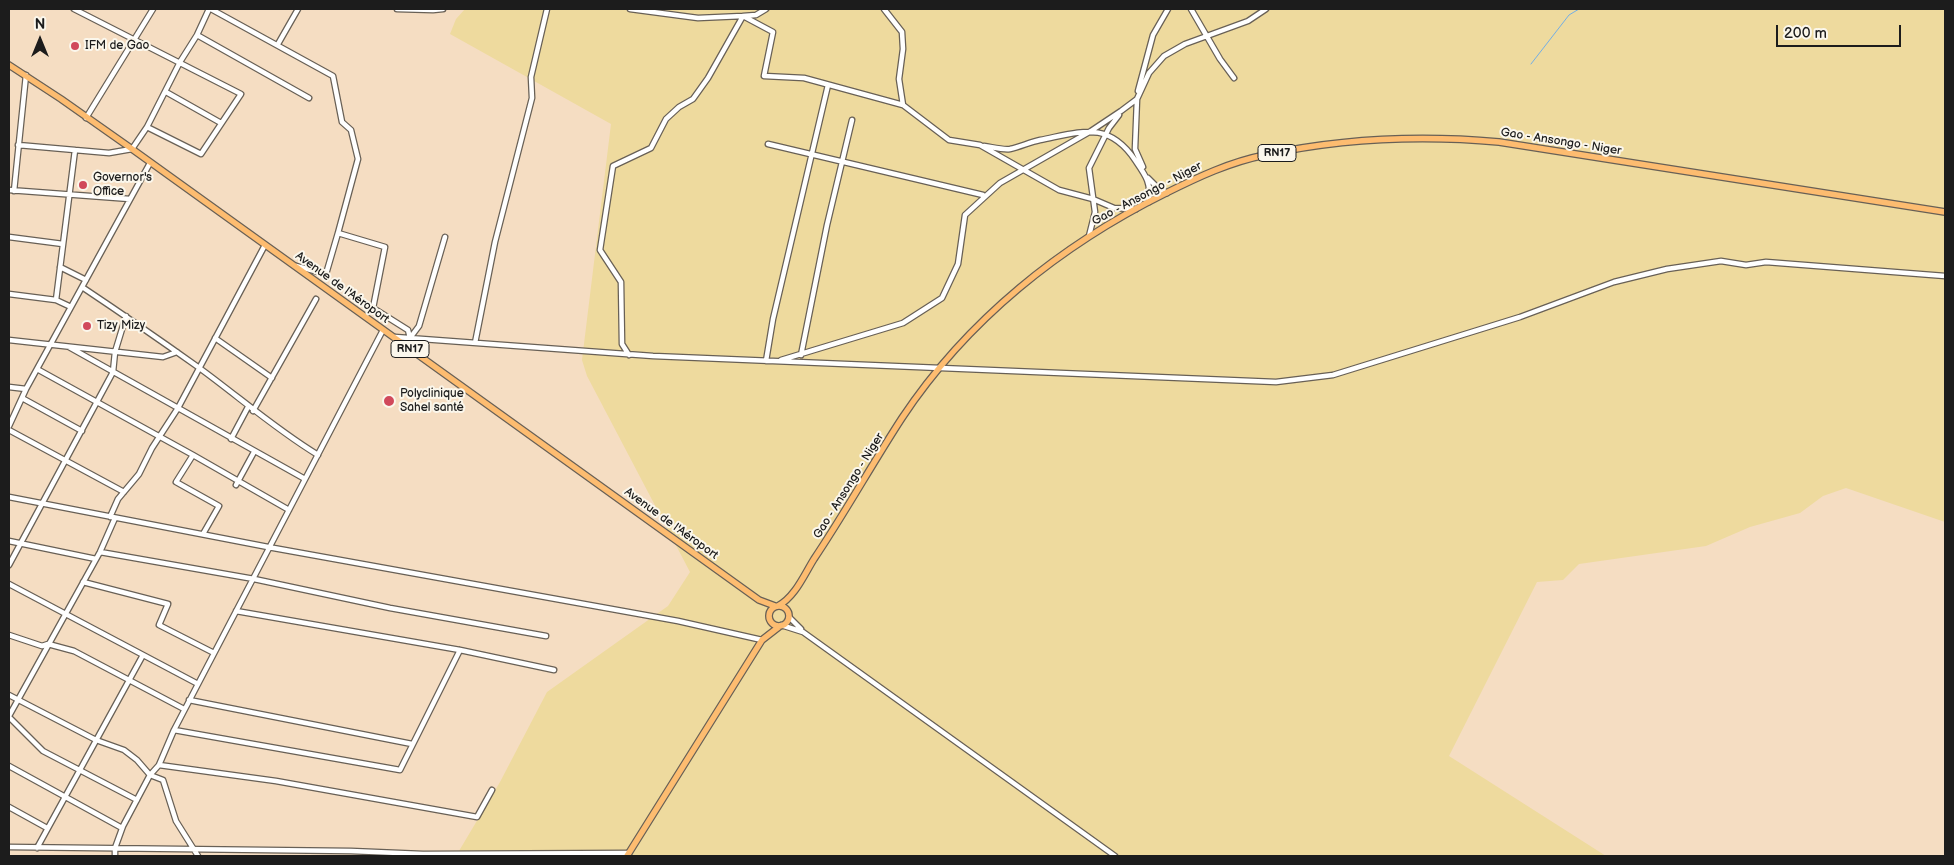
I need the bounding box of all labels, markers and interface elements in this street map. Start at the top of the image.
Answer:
north arrow [15,15,65,65]
scale bar [1779,15,1904,47]
text: N [35,16,45,33]
text: 200 m [1784,24,1827,43]
place label: IFM de Gao [85,39,149,53]
marker: IFM de Gao [69,40,81,52]
street label: Gao - Ansongo - Niger [1500,125,1622,159]
road number: RN17 [1258,144,1296,162]
street label: Gao - Ansongo - Niger [1090,159,1204,229]
place label: Governor's Office [93,171,152,199]
marker: Governor's Office [77,179,89,191]
street label: Avenue de l'Aéroport [292,249,392,327]
place label: Tizy Mizy [97,319,145,333]
marker: Tizy Mizy [81,320,93,332]
road number: RN17 [391,340,429,358]
place label: Polyclinique Sahel santé [400,387,464,415]
marker: Polyclinique Sahel santé [382,394,396,408]
street label: Gao - Ansongo - Niger [811,430,887,542]
street label: Avenue de l'Aéroport [621,485,721,563]

